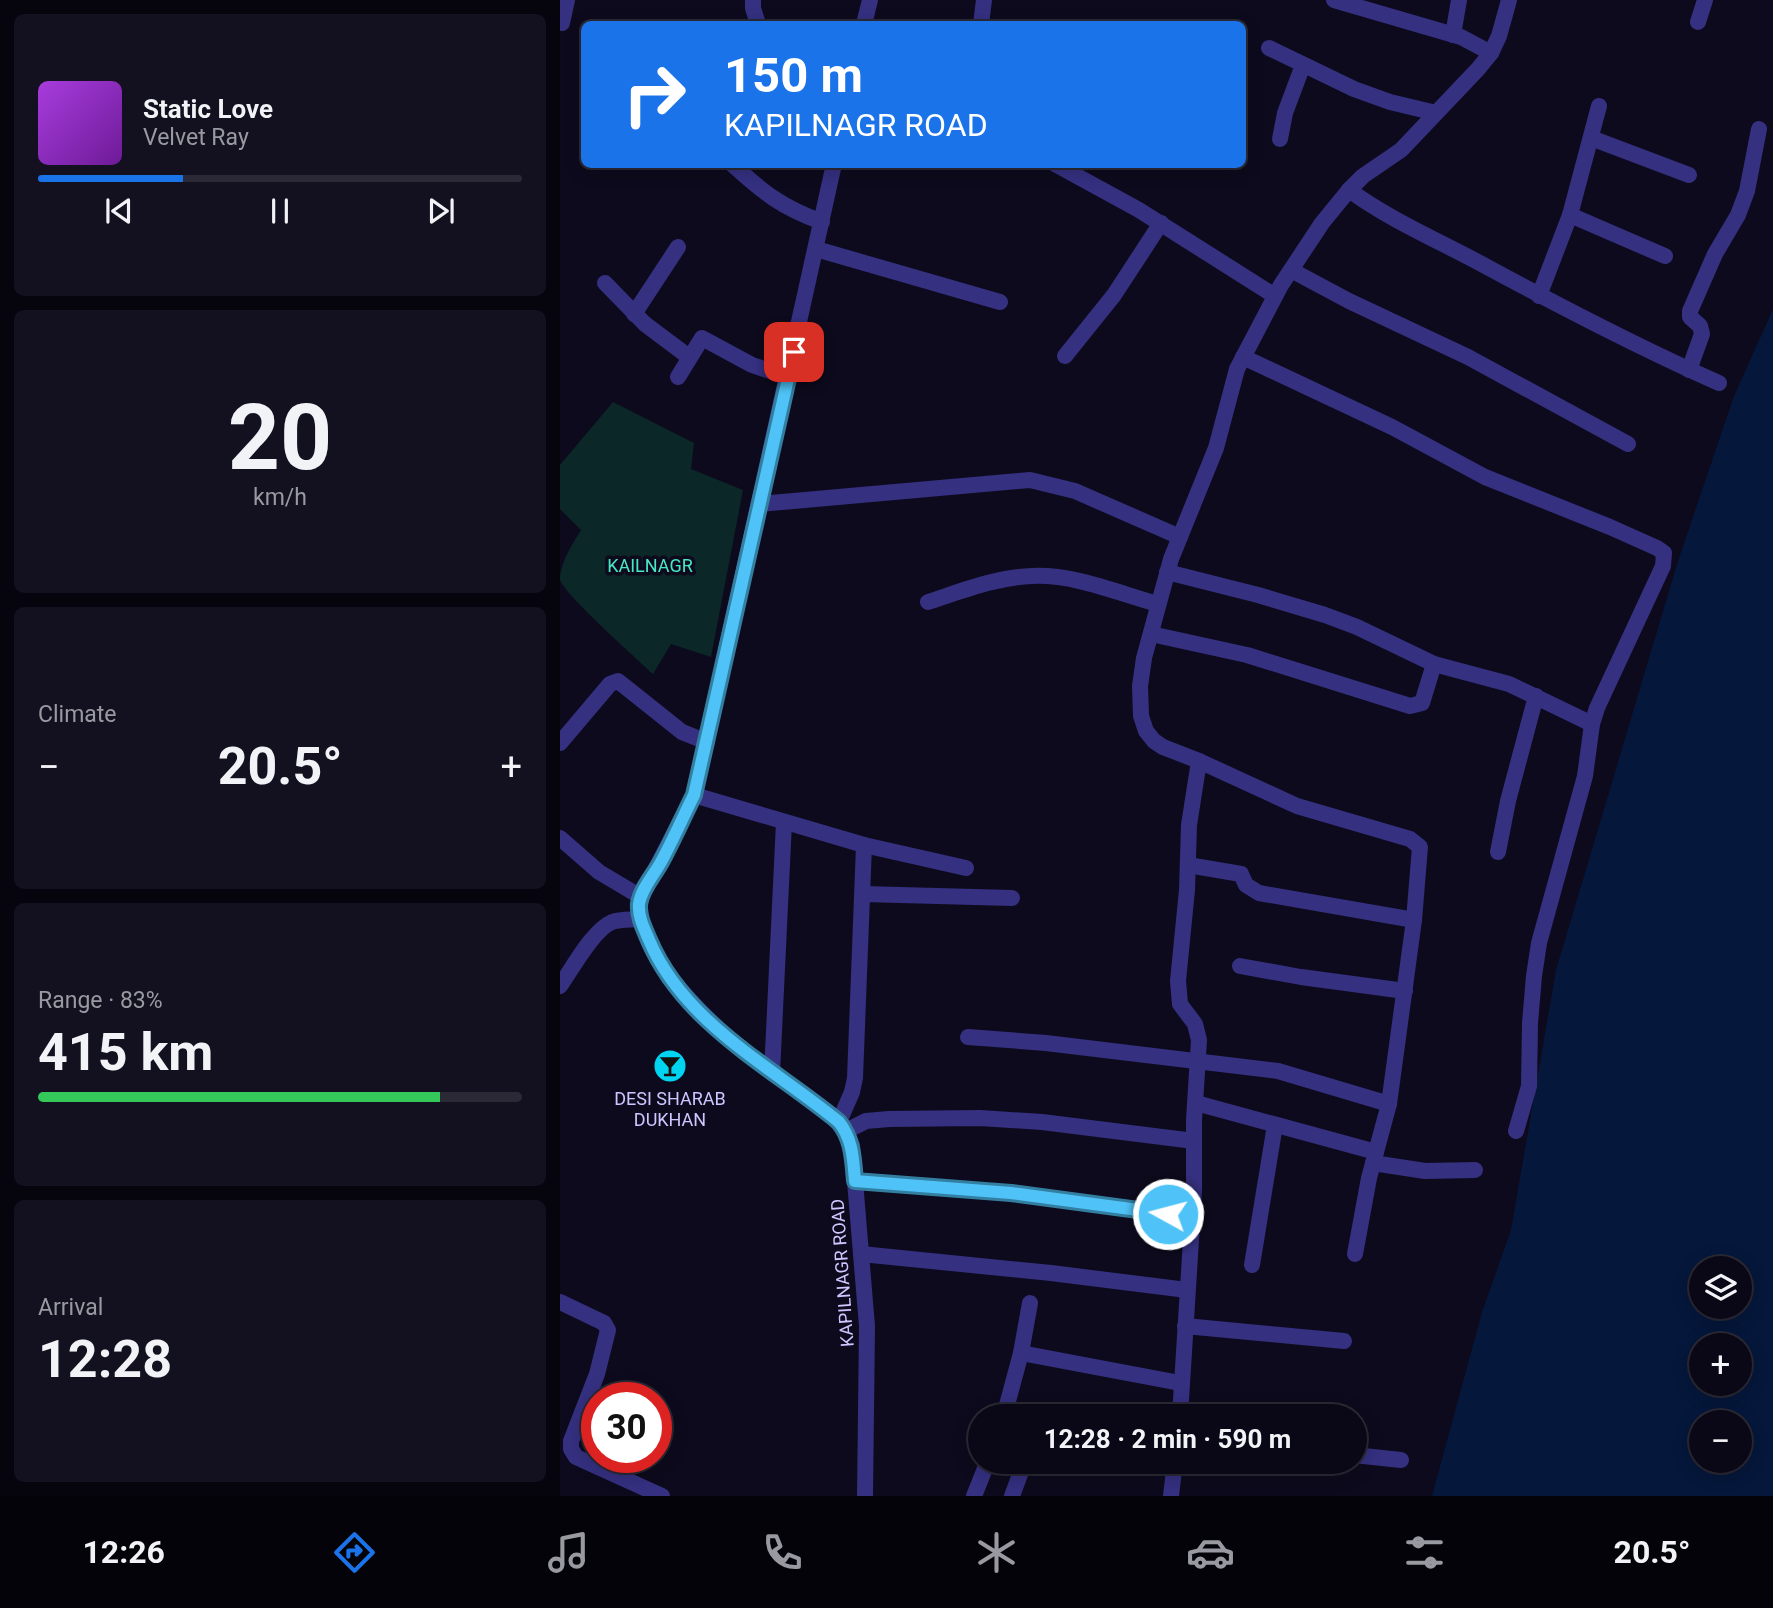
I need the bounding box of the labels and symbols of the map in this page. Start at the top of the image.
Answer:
pin [764,322,824,382]
park label: KAILNAGR [607,555,693,576]
bar icon: DESI SHARAB DUKHAN [651,1047,689,1085]
place label: DESI SHARAB DUKHAN [614,1088,726,1130]
position arrow [1131,1177,1205,1251]
street label: KAPILNAGR ROAD [826,1198,858,1348]
speed limit sign: 30 [581,1382,672,1473]

